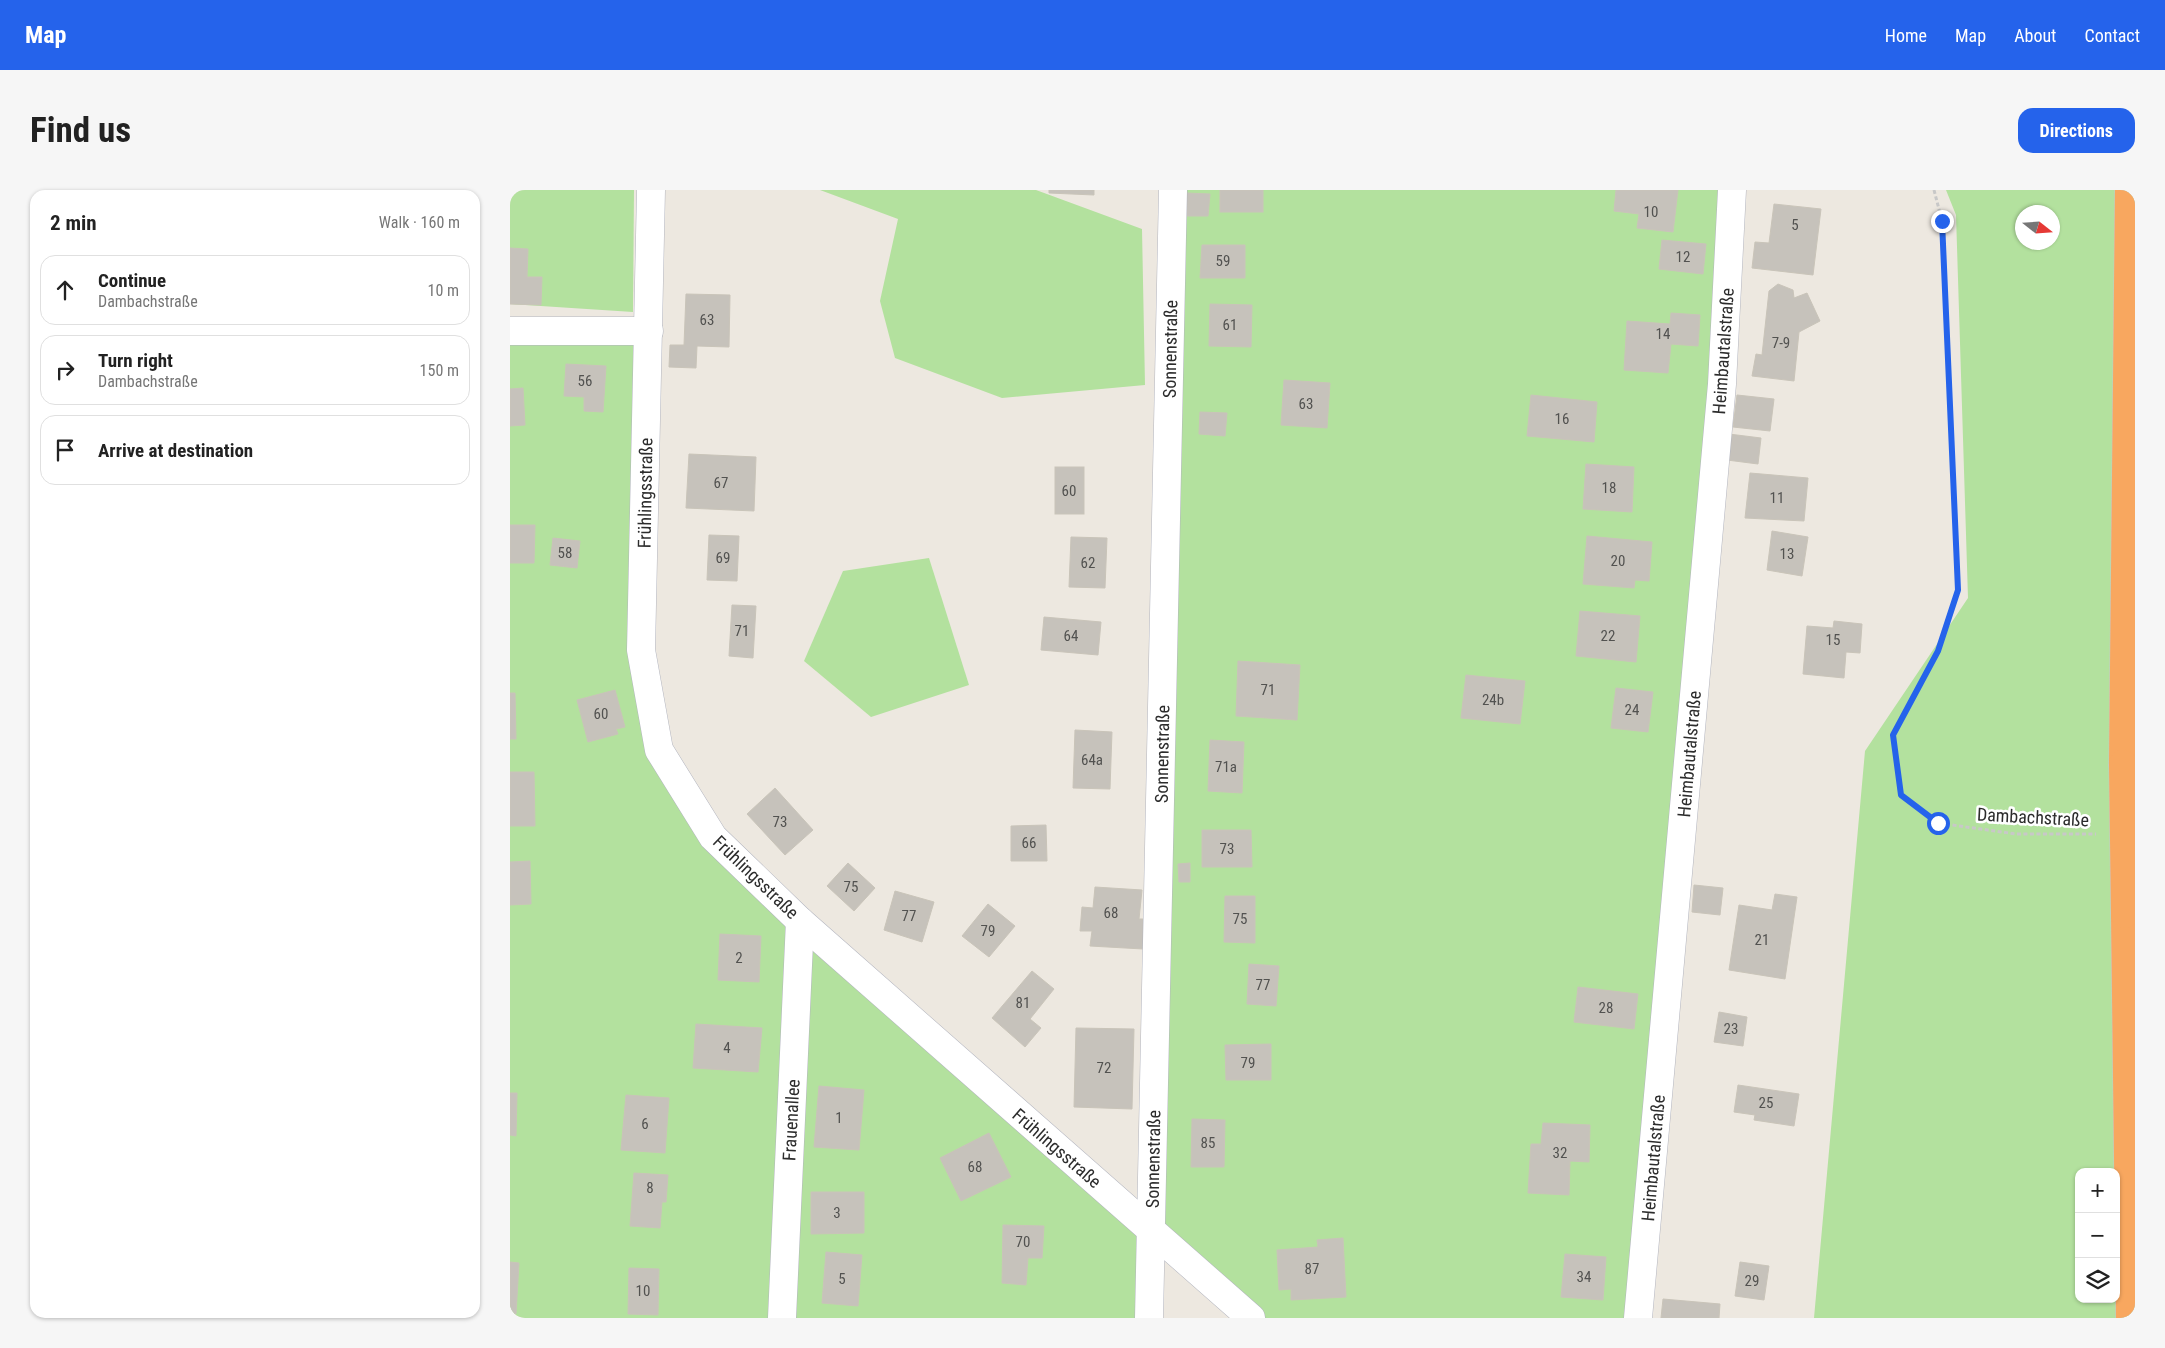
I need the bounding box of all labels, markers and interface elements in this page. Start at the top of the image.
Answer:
text: Map [25,21,66,49]
text: Home [1885,25,1927,46]
text: Map [1955,25,1986,46]
text: About [2014,25,2056,46]
text: Contact [2084,25,2140,46]
button: Directions [2018,108,2135,153]
text: Find us [30,110,131,151]
house number: 10 [1644,203,1658,221]
north arrow [2015,205,2060,250]
route end [1931,210,1954,233]
text: 2 min [50,211,97,235]
text: Walk · 160 m [379,213,460,232]
house number: 5 [1791,216,1799,234]
house number: 12 [1676,248,1690,266]
house number: 59 [1216,252,1230,270]
text: Continue [98,269,166,292]
icon: ahead [51,276,79,304]
text: 10 m [427,281,459,300]
street label: Heimbautalstraße [1708,287,1738,415]
text: Dambachstraße [98,292,198,311]
street label: Sonnenstraße [1159,300,1181,398]
house number: 63 [700,311,714,329]
house number: 61 [1223,316,1237,334]
house number: 14 [1656,325,1670,343]
house number: 7-9 [1772,334,1790,352]
text: Turn right [98,349,173,372]
icon: right [51,356,79,384]
text: 150 m [420,361,459,380]
text: Dambachstraße [98,372,198,391]
house number: 56 [578,372,592,390]
house number: 63 [1299,395,1313,413]
house number: 16 [1555,410,1569,428]
icon: arrive [51,436,79,464]
street label: Frühlingsstraße [634,438,656,548]
text: Arrive at destination [98,439,253,462]
house number: 67 [714,474,728,492]
house number: 18 [1602,479,1616,497]
house number: 60 [1062,482,1076,500]
house number: 11 [1770,489,1784,507]
house number: 58 [558,544,572,562]
house number: 13 [1780,545,1794,563]
house number: 69 [716,549,730,567]
house number: 20 [1611,552,1625,570]
house number: 62 [1081,554,1095,572]
house number: 71 [735,622,749,640]
house number: 64 [1064,627,1078,645]
house number: 22 [1601,627,1615,645]
house number: 15 [1826,631,1840,649]
house number: 71 [1261,681,1275,699]
street label: Heimbautalstraße [1673,690,1705,818]
house number: 24b [1482,691,1504,709]
house number: 24 [1625,701,1639,719]
house number: 60 [594,705,608,723]
street label: Sonnenstraße [1151,705,1173,803]
house number: 64a [1081,751,1103,769]
house number: 71a [1215,758,1237,776]
street label: Dambachstraße [1976,804,2090,830]
route start [1927,812,1950,835]
house number: 73 [773,813,787,831]
street label: Frühlingsstraße [709,831,803,923]
house number: 66 [1022,834,1036,852]
house number: 73 [1220,840,1234,858]
house number: 75 [844,878,858,896]
house number: 68 [1104,904,1118,922]
house number: 77 [902,907,916,925]
house number: 75 [1233,910,1247,928]
house number: 79 [981,922,995,940]
house number: 21 [1755,931,1769,949]
house number: 2 [735,949,743,967]
house number: 77 [1256,976,1270,994]
house number: 81 [1016,994,1030,1012]
house number: 28 [1599,999,1613,1017]
house number: 23 [1724,1020,1738,1038]
house number: 4 [723,1039,731,1057]
house number: 79 [1241,1054,1255,1072]
house number: 72 [1097,1059,1111,1077]
street label: Frauenallee [778,1079,804,1161]
street label: Heimbautalstraße [1637,1094,1669,1222]
house number: 25 [1759,1094,1773,1112]
street label: Frühlingsstraße [1008,1104,1106,1192]
house number: 1 [835,1109,843,1127]
street label: Sonnenstraße [1142,1110,1164,1208]
house number: 6 [641,1115,649,1133]
house number: 85 [1201,1134,1215,1152]
house number: 32 [1553,1144,1567,1162]
house number: 68 [968,1158,982,1176]
map controls [2075,1168,2120,1303]
button: + [2075,1168,2120,1213]
house number: 8 [646,1179,654,1197]
house number: 3 [833,1204,841,1222]
button: − [2075,1213,2120,1258]
house number: 70 [1016,1233,1030,1251]
button: layers [2075,1258,2120,1303]
house number: 87 [1305,1260,1319,1278]
house number: 34 [1577,1268,1591,1286]
house number: 5 [838,1270,846,1288]
house number: 29 [1745,1272,1759,1290]
house number: 10 [636,1282,650,1300]

